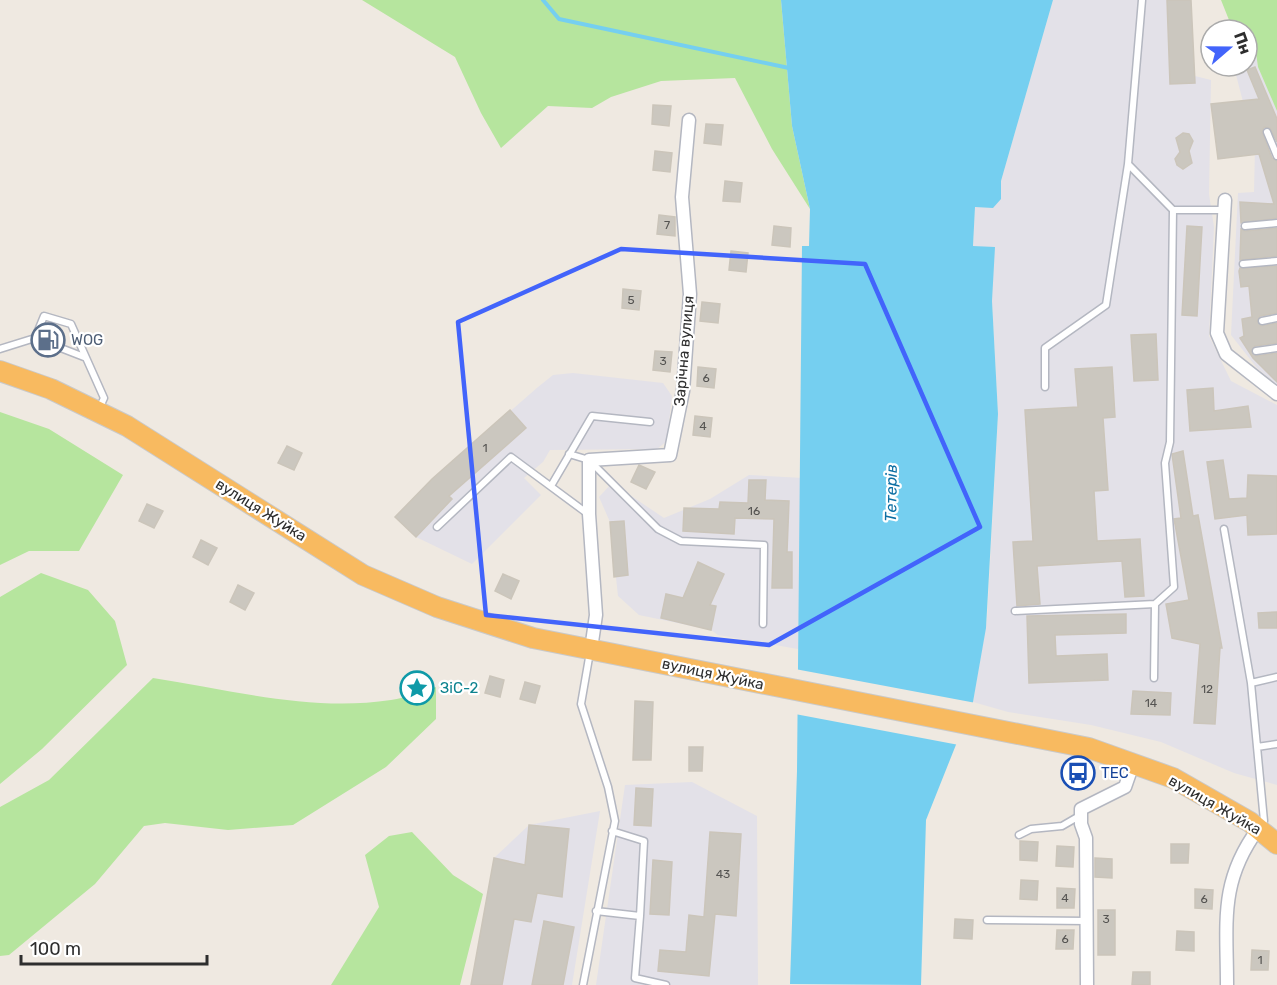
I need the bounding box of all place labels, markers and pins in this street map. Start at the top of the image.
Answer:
fuel station icon: WOG [30,322,66,358]
place label: WOG [71,331,103,349]
place icon: ЗіС-2 [399,670,435,706]
place label: ЗіС-2 [440,679,479,697]
bus stop icon: ТЕС [1060,755,1096,791]
place label: ТЕС [1101,764,1129,782]

